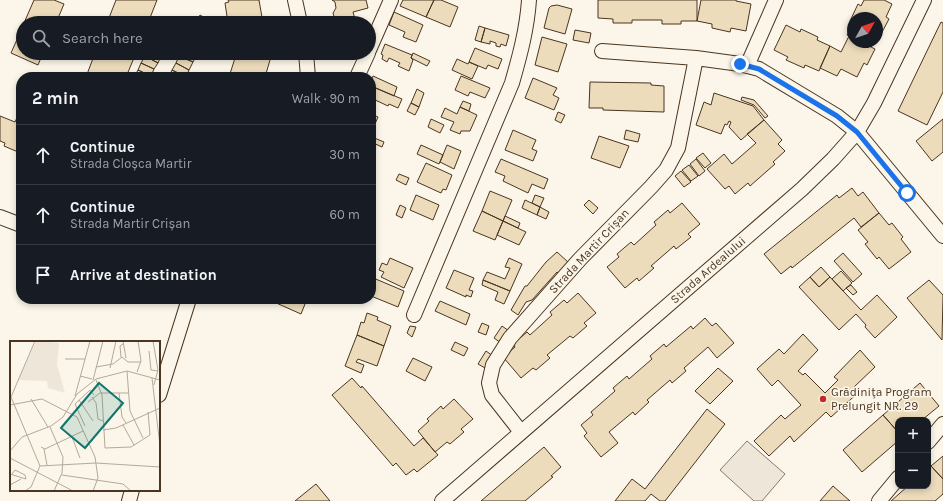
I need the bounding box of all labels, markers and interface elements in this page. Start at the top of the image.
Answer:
north arrow [847,12,883,48]
search box [16,16,376,60]
icon: search [30,27,52,49]
text: Search here [62,29,143,47]
route end [731,55,749,73]
text: 2 min [32,88,79,108]
text: Walk · 90 m [292,91,360,106]
text: Continue [70,138,135,156]
icon: ahead [32,144,54,166]
text: 30 m [329,147,360,162]
text: Strada Cloșca Martir [70,156,191,171]
route start [898,184,916,202]
text: Continue [70,198,135,216]
icon: ahead [32,204,54,226]
street label: Strada Martir Crișan [546,206,632,296]
text: 60 m [330,207,360,222]
text: Strada Martir Crișan [70,216,190,231]
street label: Strada Ardealului [667,233,749,307]
icon: arrive [32,264,54,286]
text: Arrive at destination [70,266,217,284]
inset map [10,341,160,491]
place label: Grădiniţa Program Prelungit NR. 29 [831,385,932,413]
marker: Grădiniţa Program Prelungit NR. 29 [818,394,828,404]
map controls [895,417,931,489]
button: + [895,417,931,453]
button: − [895,453,931,489]

